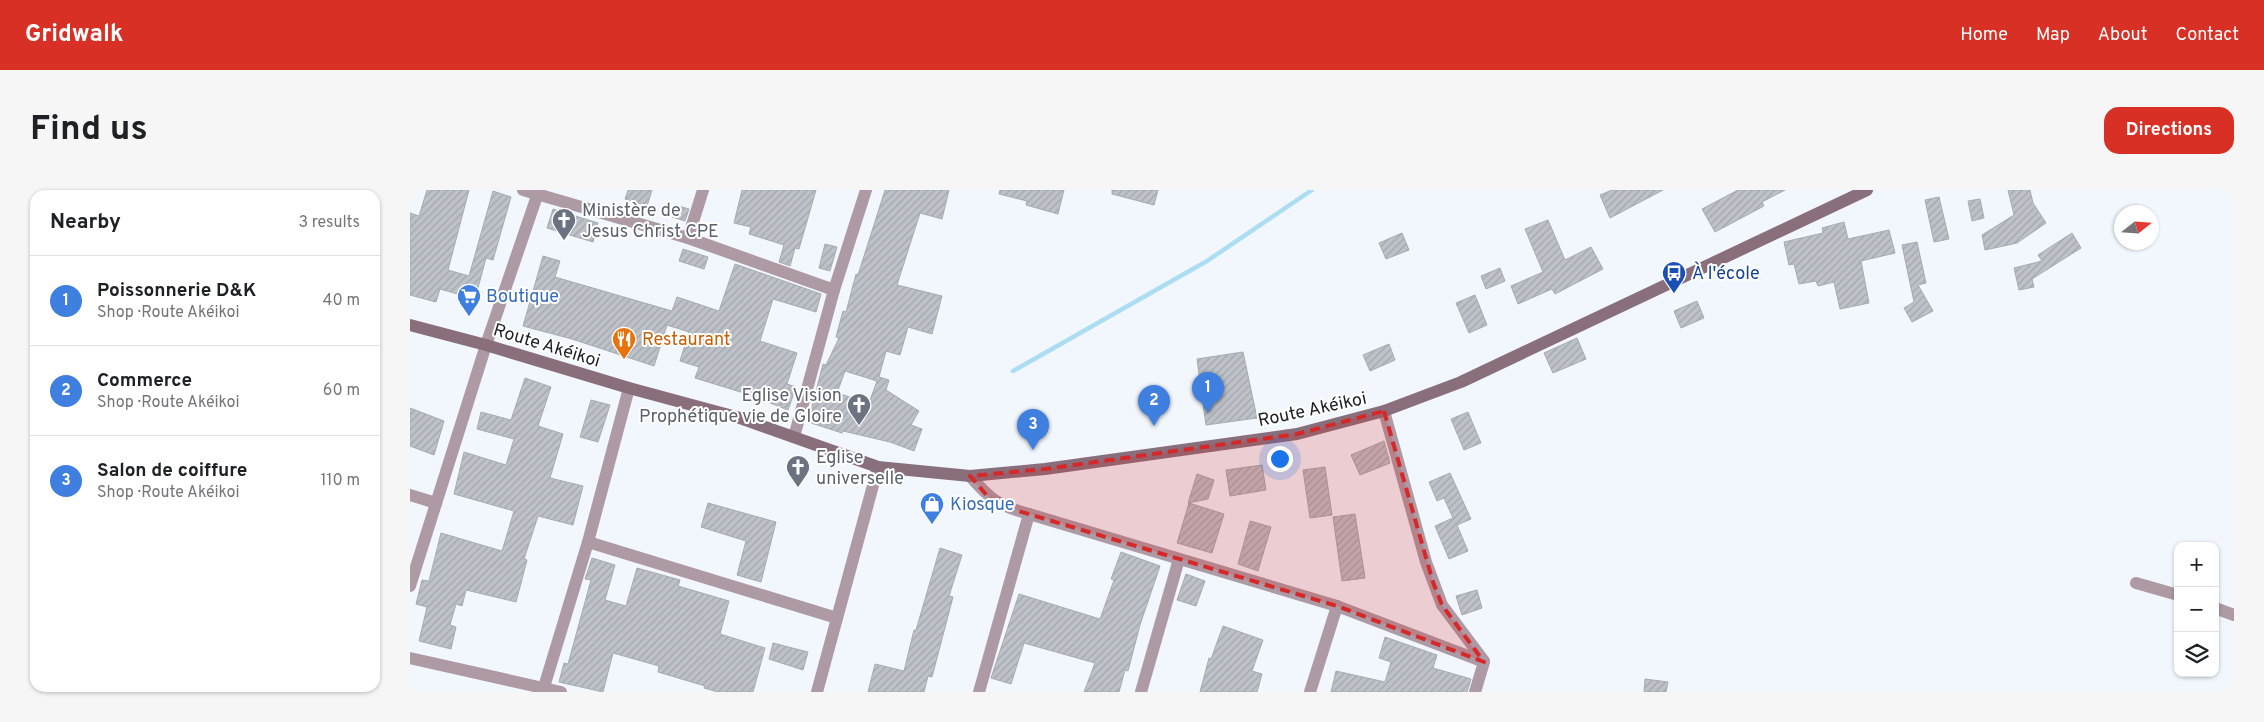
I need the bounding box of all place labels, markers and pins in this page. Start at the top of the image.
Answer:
place label: Ministère de Jesus Christ CPE [582,200,719,244]
church icon: Ministère de Jesus Christ CPE [551,207,577,241]
bus stop icon: À l'école [1661,260,1687,294]
place label: À l'école [1692,261,1760,286]
supermarket icon: Boutique [456,283,482,317]
place label: Boutique [486,286,559,309]
restaurant icon: Restaurant [611,326,637,360]
place label: Restaurant [642,329,731,352]
pin: 1 [1192,372,1224,413]
place label: Eglise Vision Prophétique vie de Gloire [639,385,842,429]
pin: 2 [1138,385,1170,426]
church icon: Eglise Vision Prophétique vie de Gloire [846,392,872,426]
pin: 3 [1017,409,1049,450]
place label: Eglise universelle [816,447,904,491]
church icon: Eglise universelle [785,454,811,488]
shop icon: Kiosque [919,491,945,525]
place label: Kiosque [950,494,1014,517]

